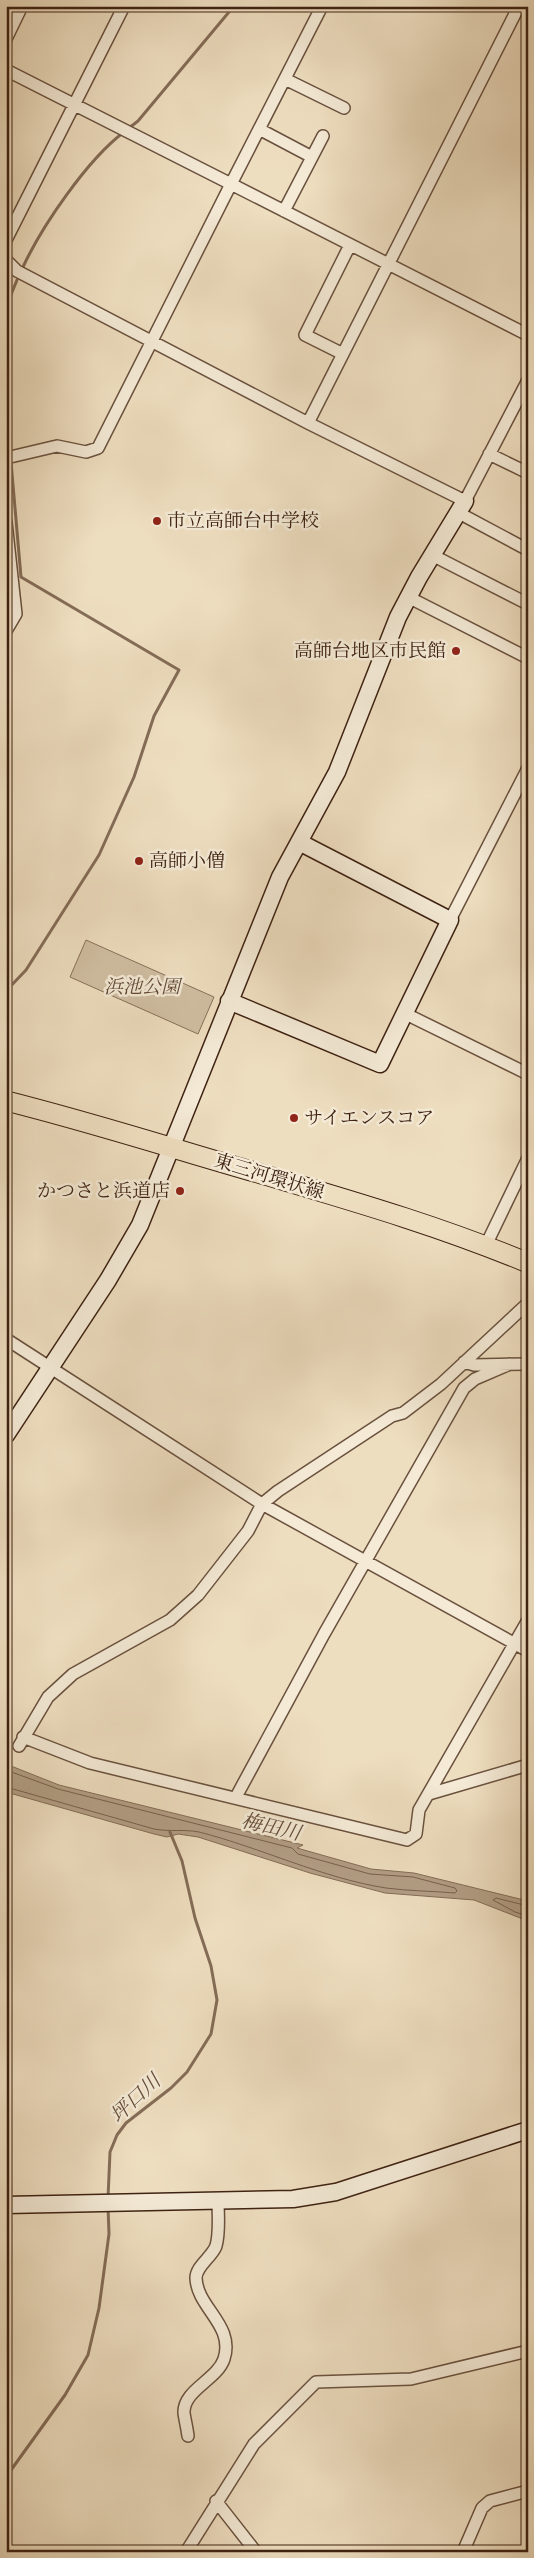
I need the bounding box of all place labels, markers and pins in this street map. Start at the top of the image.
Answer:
place label: 市立高師台中学校 [167,510,319,533]
marker: 市立高師台中学校 [151,515,163,527]
place label: 高師台地区市民館 [294,640,446,663]
marker: 高師台地区市民館 [450,645,462,657]
place label: 高師小僧 [149,850,225,873]
marker: 高師小僧 [133,855,145,867]
place label: サイエンスコア [304,1107,434,1130]
marker: サイエンスコア [288,1112,300,1124]
place label: かつさと浜道店 [37,1180,170,1203]
marker: かつさと浜道店 [174,1185,186,1197]

